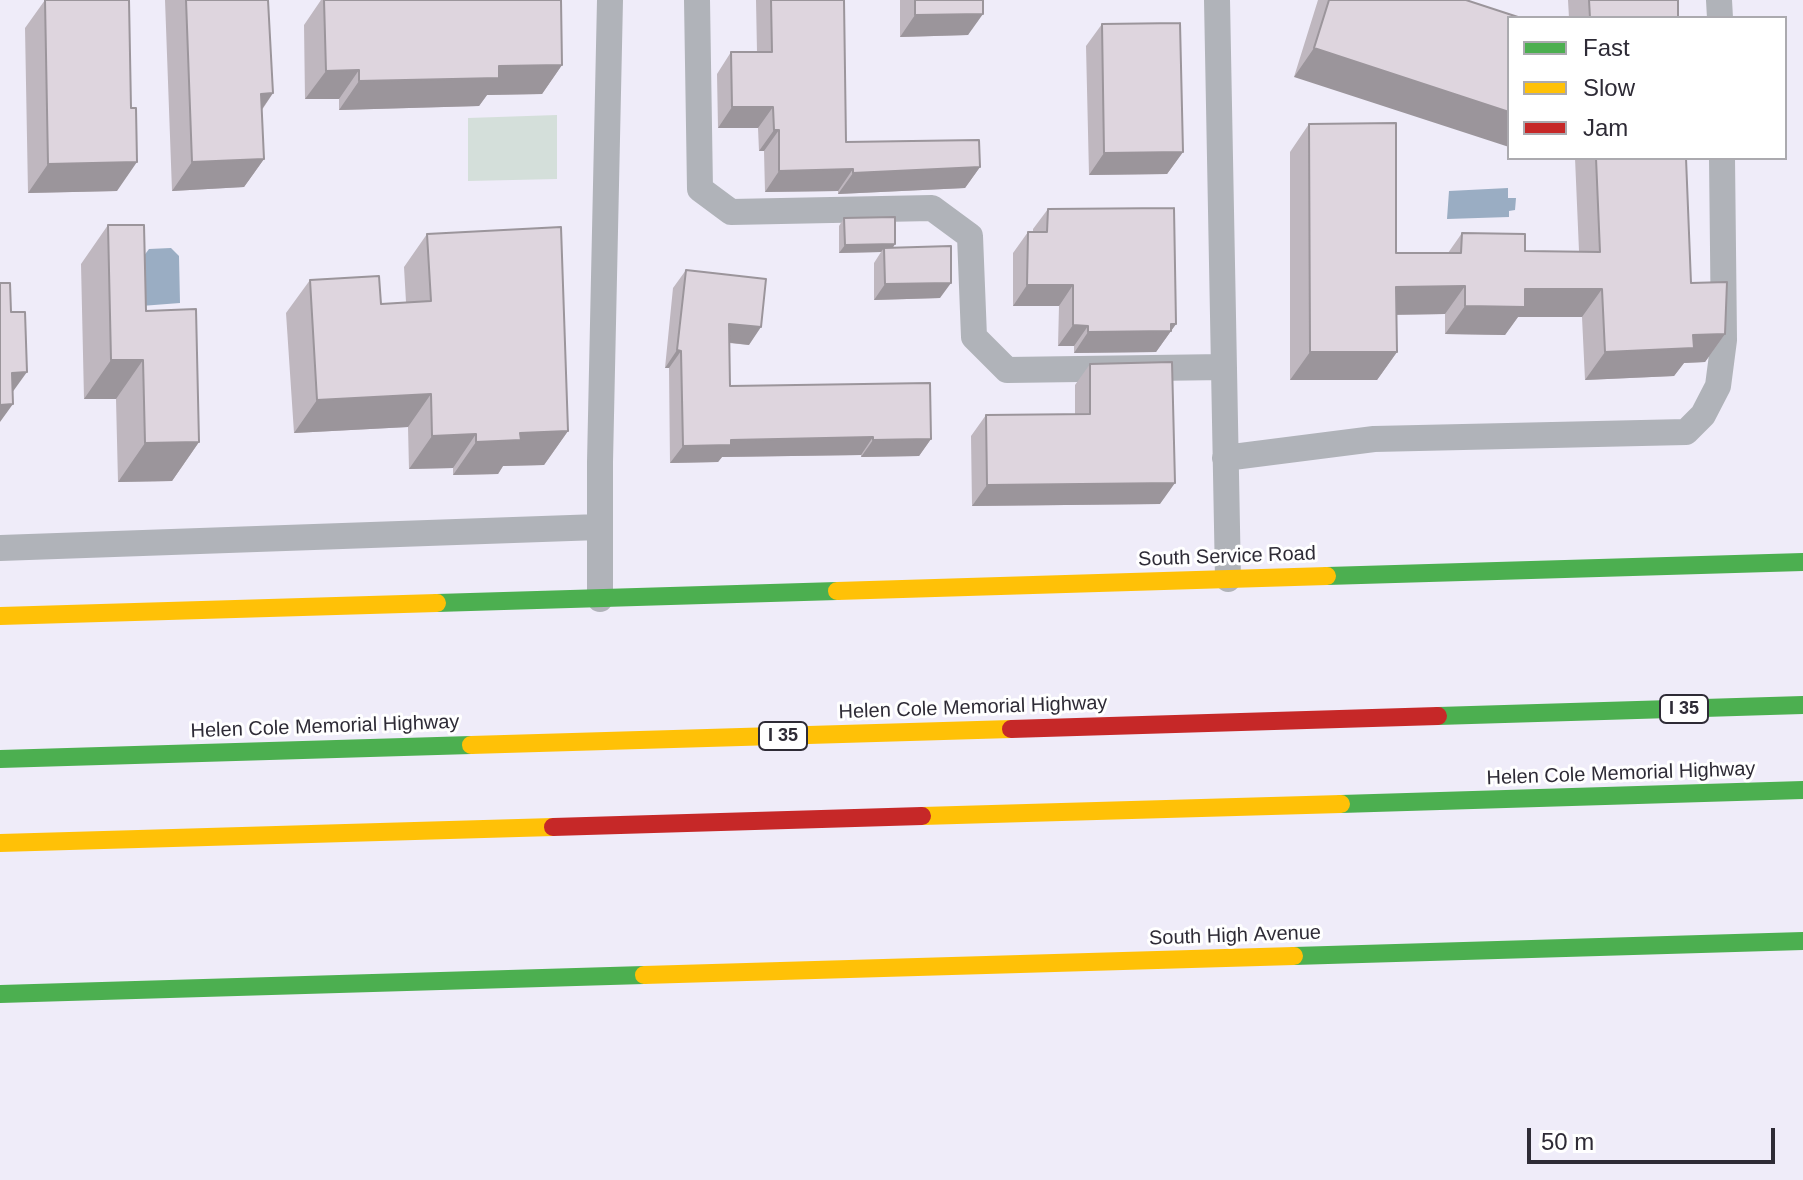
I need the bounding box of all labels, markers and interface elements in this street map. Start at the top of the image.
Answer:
legend [1507,16,1787,160]
text: Fast [1583,34,1630,61]
text: Slow [1583,74,1635,101]
text: Jam [1583,114,1628,141]
street label: South Service Road [1138,542,1316,572]
street label: Helen Cole Memorial Highway [838,691,1108,725]
road number: I 35 [1660,695,1708,723]
street label: Helen Cole Memorial Highway [190,710,460,744]
road number: I 35 [759,722,807,750]
street label: Helen Cole Memorial Highway [1486,757,1756,791]
street label: South High Avenue [1149,921,1321,951]
scale bar [1531,1112,1779,1162]
text: 50 m [1541,1128,1594,1155]

